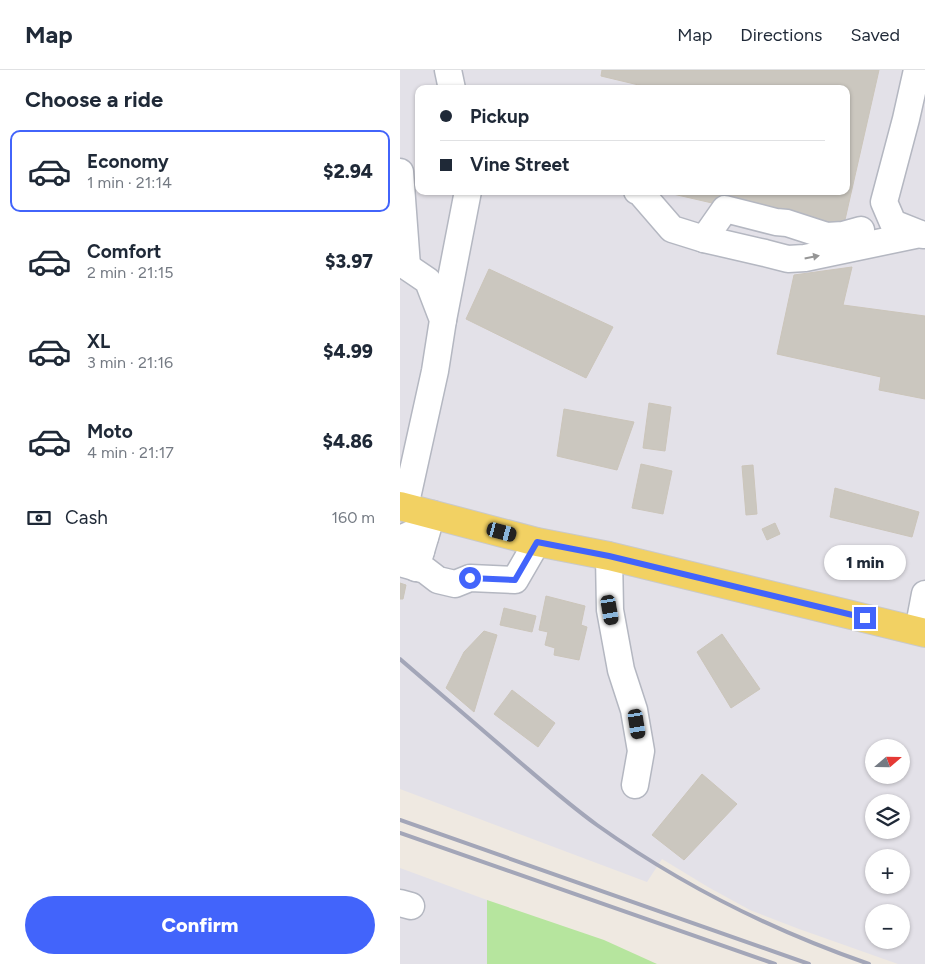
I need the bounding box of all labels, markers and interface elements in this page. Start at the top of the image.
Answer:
text: Map [25,20,73,49]
text: Map [677,24,712,46]
text: Directions [740,24,822,46]
text: Saved [850,24,900,46]
text: Choose a ride [25,86,163,113]
text: Pickup [470,105,529,128]
icon: car [27,149,72,194]
text: Economy [87,150,169,173]
text: Vine Street [470,153,570,176]
text: $2.94 [323,160,373,183]
text: 1 min · 21:14 [87,173,172,192]
icon: car [27,239,72,284]
text: Comfort [87,240,162,263]
text: $3.97 [325,250,373,273]
one-way arrow [805,253,820,261]
text: 2 min · 21:15 [87,263,174,282]
icon: car [27,329,72,374]
text: XL [87,330,110,353]
text: $4.99 [323,340,373,363]
text: 3 min · 21:16 [87,353,173,372]
icon: car [27,419,72,464]
text: Moto [87,420,133,443]
text: $4.86 [323,430,373,453]
text: 4 min · 21:17 [87,443,174,462]
icon: cash [25,504,53,532]
text: Cash [65,506,108,529]
text: 160 m [332,508,375,527]
car [485,521,518,543]
callout: 1 min [824,546,906,580]
text: 1 min [846,553,884,572]
route start [459,567,481,589]
car [600,594,619,626]
route end [854,607,876,629]
car [627,708,646,740]
north arrow [865,739,910,784]
map controls [865,739,910,949]
button: layers [865,794,910,839]
button: + [865,849,910,894]
button: Confirm [25,896,375,954]
button: − [865,904,910,949]

